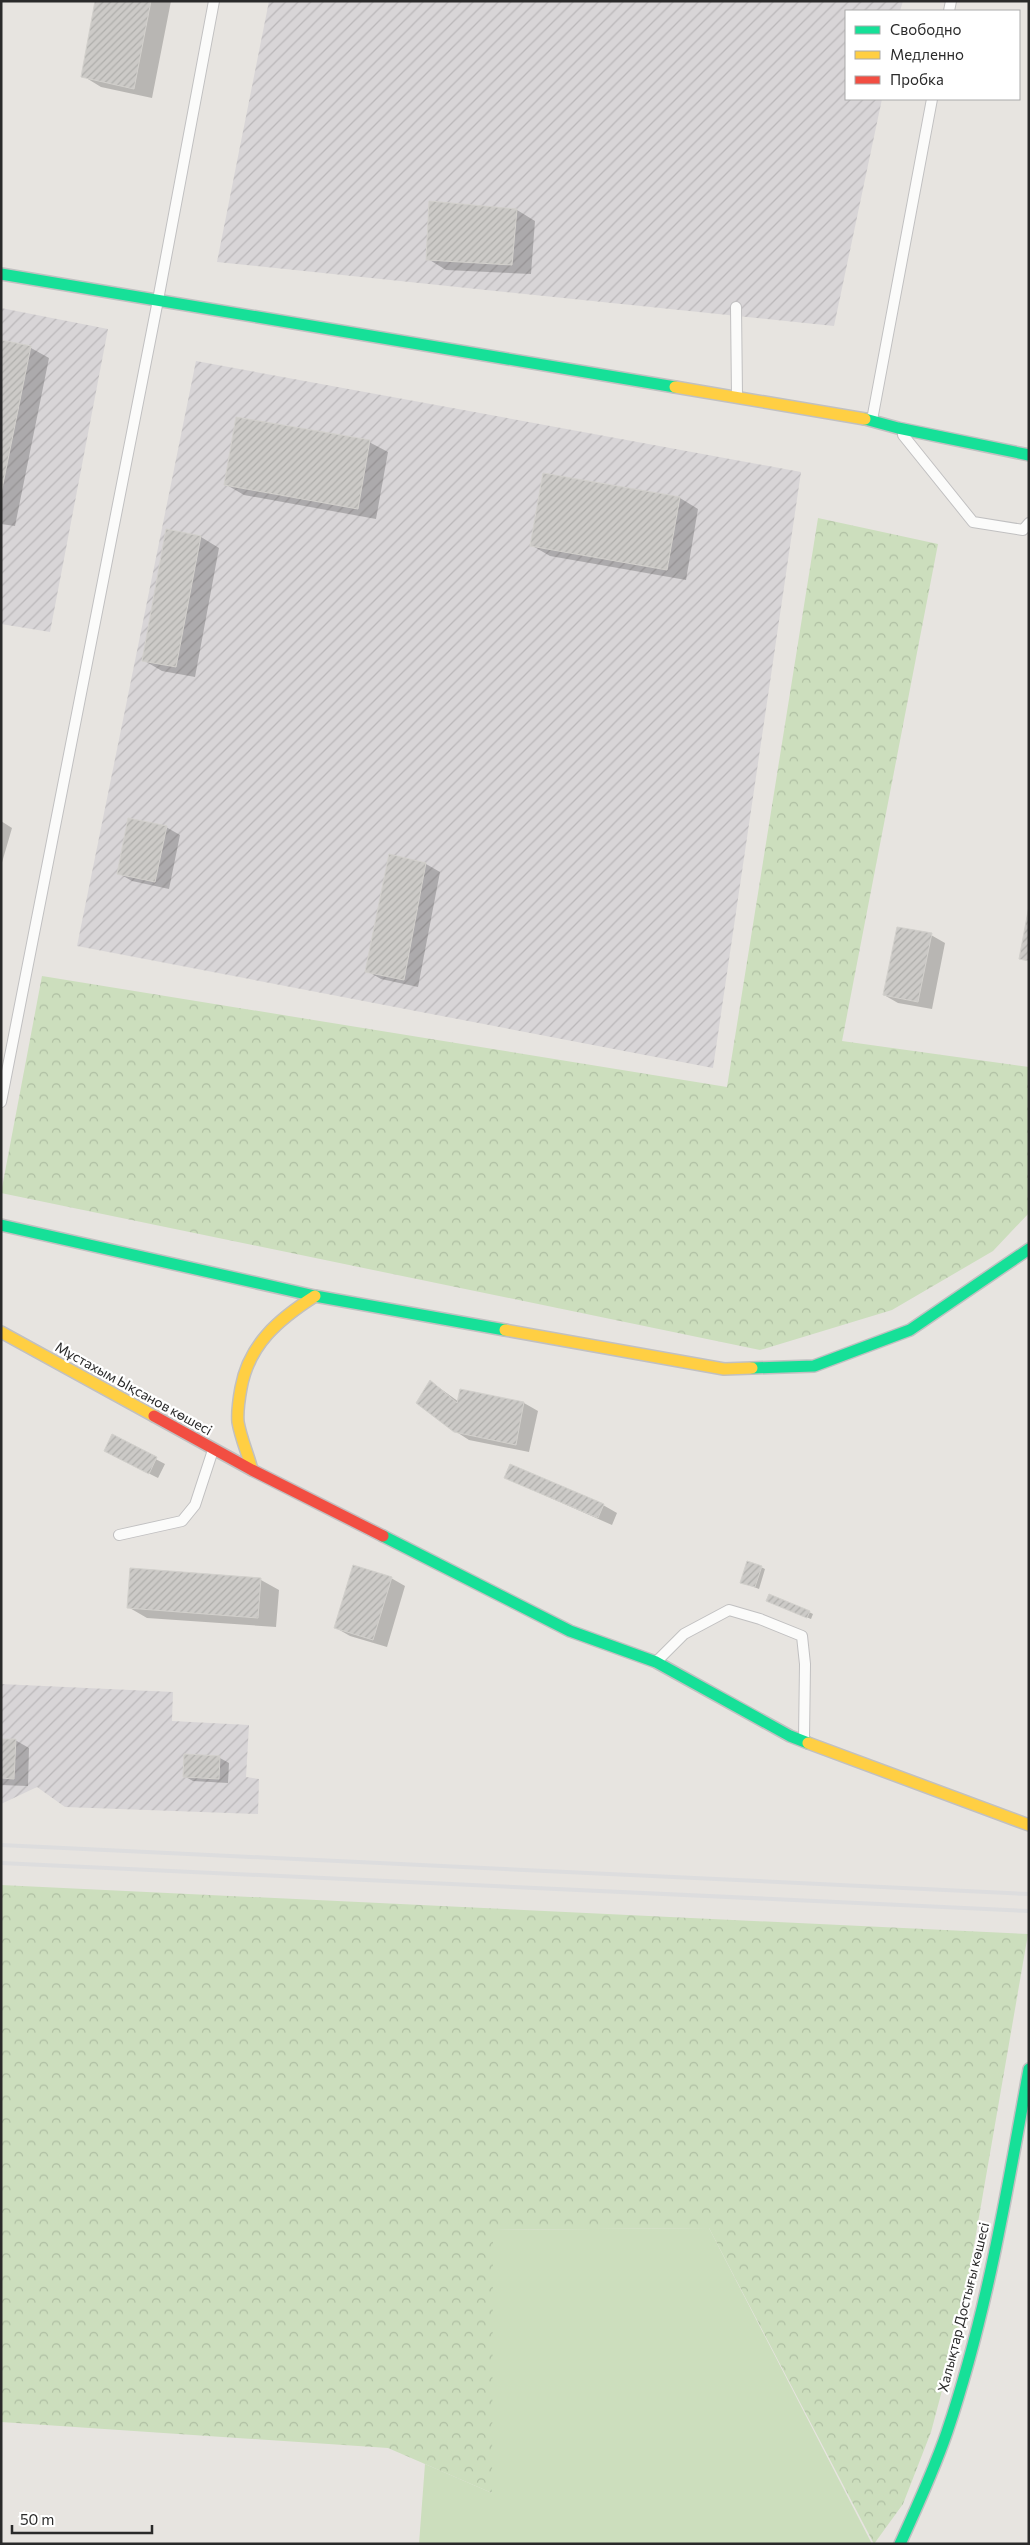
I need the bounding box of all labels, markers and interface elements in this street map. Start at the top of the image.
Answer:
legend [845,10,1020,100]
text: Свободно [890,20,961,38]
text: Медленно [890,45,964,63]
text: Пробка [890,70,944,88]
street label: Мұстахым Ықсанов көшесі [53,1338,215,1438]
street label: Халықтар Достығы көшесі [934,2220,992,2394]
scale bar [12,2502,152,2534]
text: 50 m [20,2510,54,2528]

